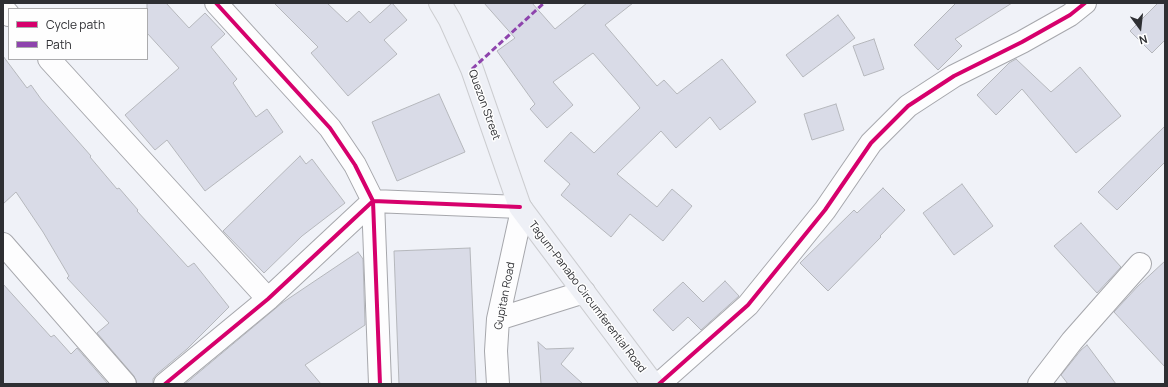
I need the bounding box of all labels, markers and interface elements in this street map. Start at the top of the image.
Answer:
legend [8,8,148,60]
north arrow [1120,8,1160,48]
text: Cycle path [46,16,105,33]
text: N [1137,32,1149,48]
text: Path [46,36,72,53]
street label: Quezon Street [465,68,503,142]
street label: Tagum-Panabo Circumferential Road [526,219,648,375]
street label: Gupitan Road [492,261,518,331]

